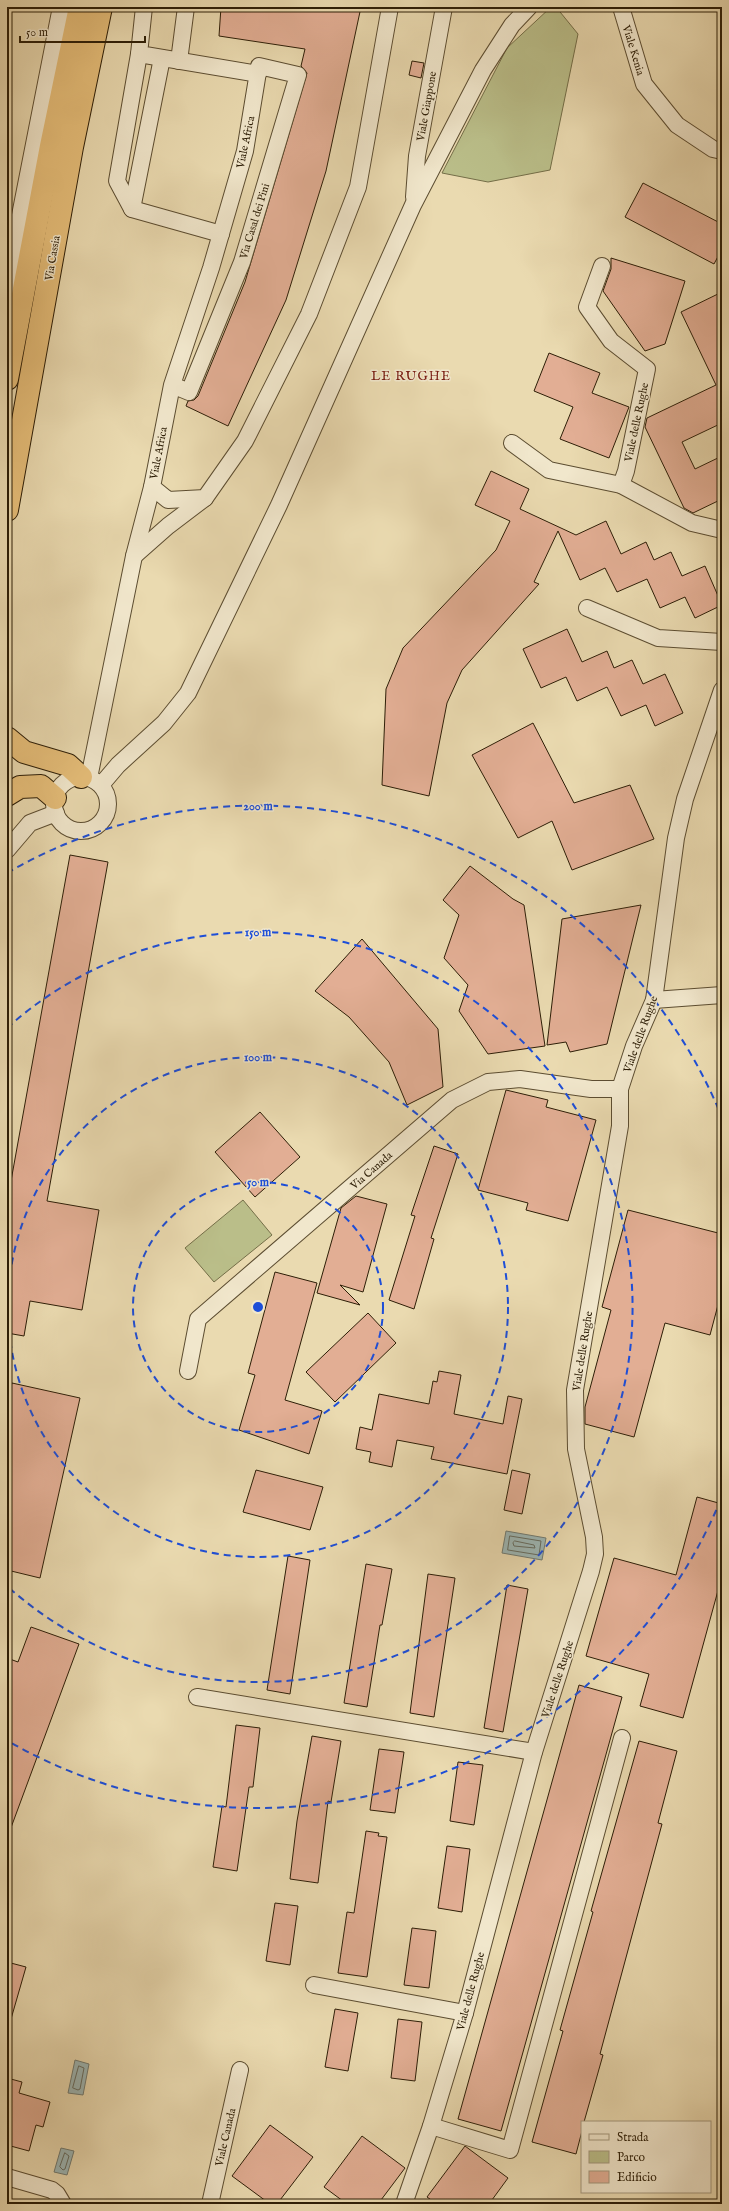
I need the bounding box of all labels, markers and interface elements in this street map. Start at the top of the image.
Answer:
scale bar [20,18,145,44]
street label: Viale Kenia [618,22,647,77]
text: 50 m [26,25,48,40]
street label: Viale Giappone [414,70,440,143]
street label: Viale Africa [233,115,258,171]
street label: Via Casal dei Pini [237,182,273,262]
street label: Via Cassia [42,234,64,283]
district label: LE RUGHE [371,368,451,385]
street label: Viale delle Rughe [622,381,652,464]
street label: Viale Africa [147,426,171,482]
text: 200 m [243,799,273,814]
text: 150 m [245,925,272,940]
street label: Viale delle Rughe [620,994,661,1075]
text: 100 m [244,1050,273,1065]
street label: Via Canada [347,1149,396,1193]
text: 50 m [247,1175,270,1190]
centre of rings [251,1300,265,1314]
street label: Viale delle Rughe [570,1310,596,1393]
street label: Viale delle Rughe [539,1639,577,1721]
street label: Viale delle Rughe [454,1951,488,2033]
street label: Viale Canada [212,2107,240,2169]
legend [581,2121,711,2193]
text: Strada [617,2130,649,2145]
text: Parco [617,2150,646,2165]
text: Edificio [617,2170,657,2185]

